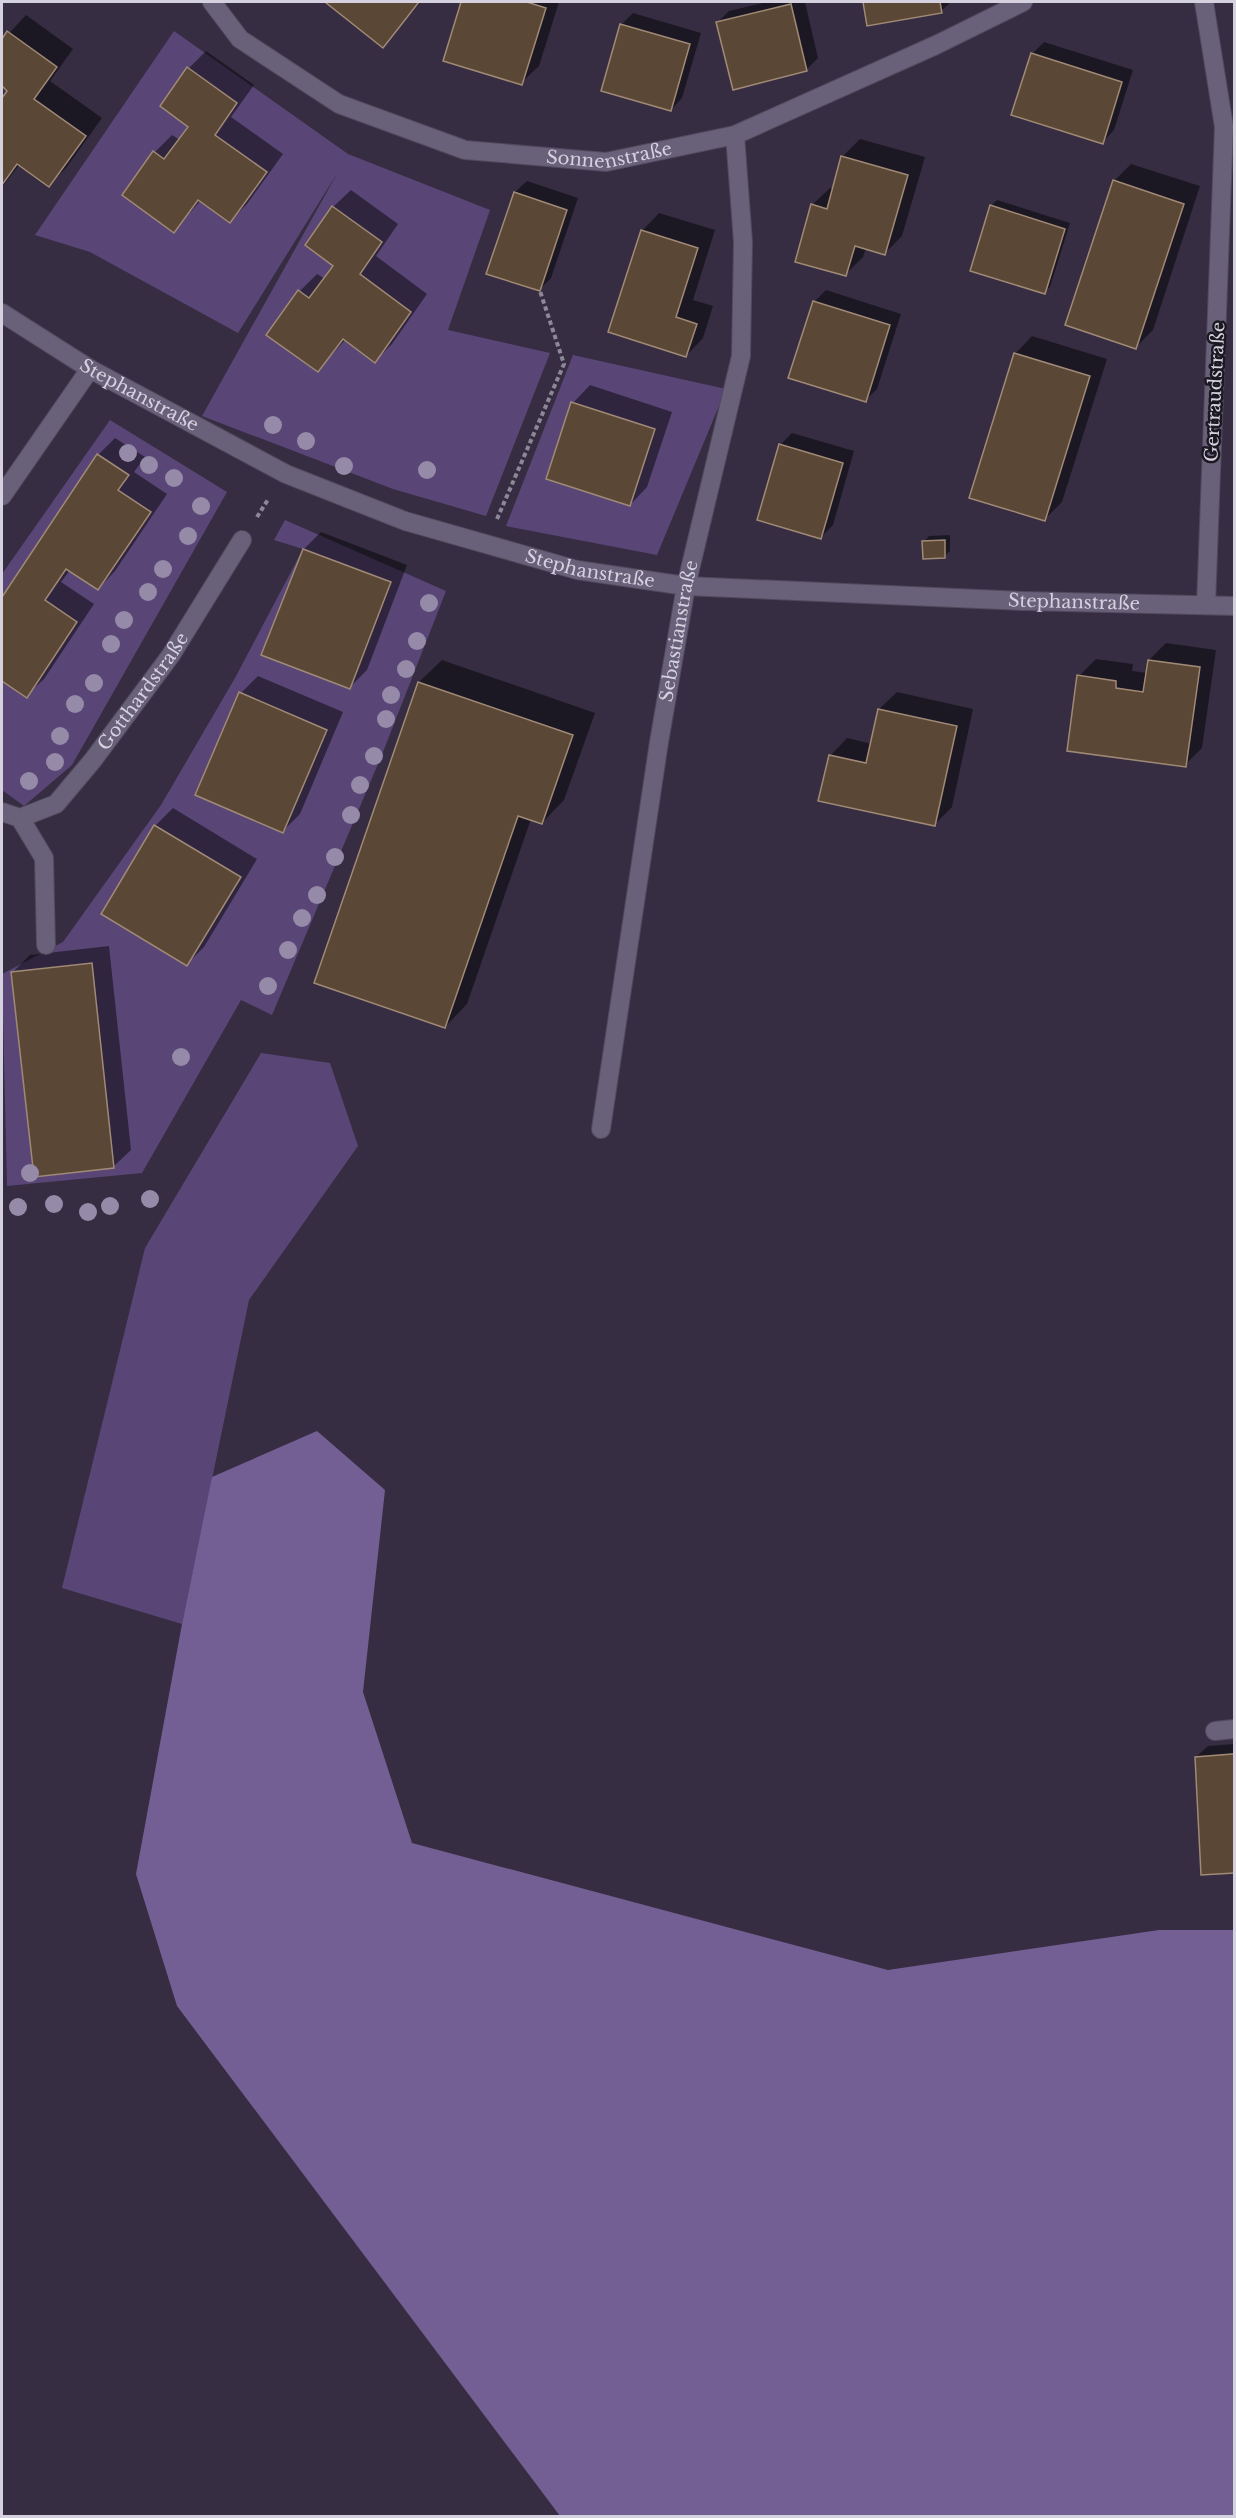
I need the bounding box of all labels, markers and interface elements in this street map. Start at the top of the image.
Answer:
street label: Sonnenstraße [545,137,674,173]
street label: Gertraudstraße [1200,321,1230,463]
street label: Stephanstraße [75,354,202,436]
street label: Stephanstraße [523,545,656,592]
street label: Sebastianstraße [655,558,703,704]
street label: Stephanstraße [1008,589,1140,615]
street label: Gotthardstraße [93,629,193,755]

